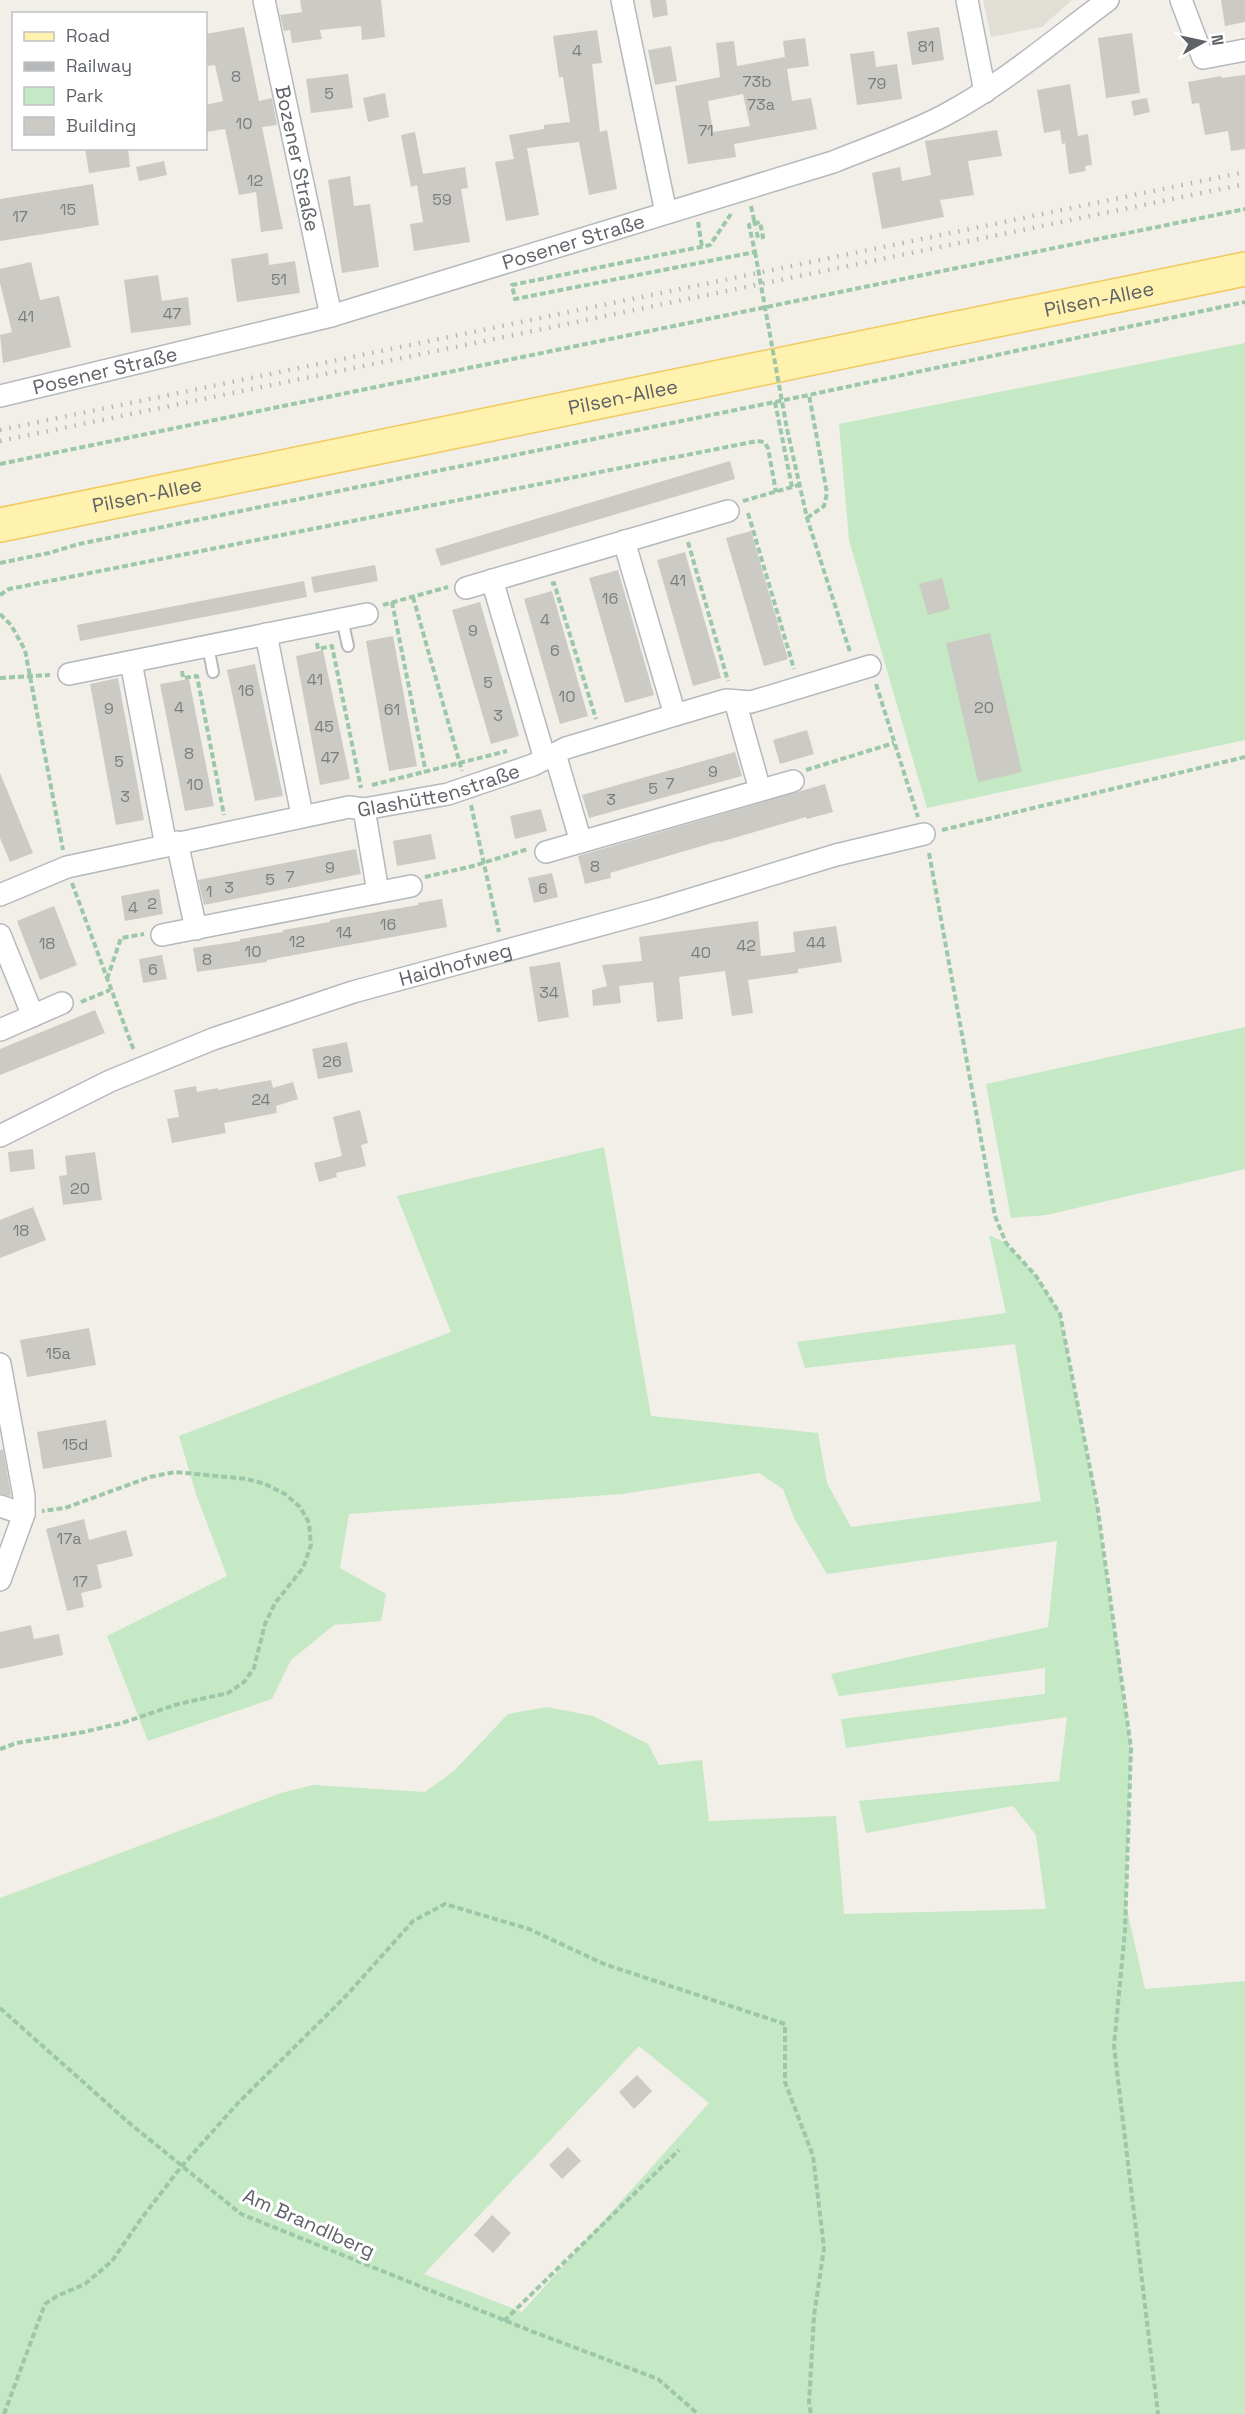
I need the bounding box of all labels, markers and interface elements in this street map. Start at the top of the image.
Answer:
legend [12,12,207,150]
north arrow [1173,12,1233,72]
text: Road [66,24,110,47]
text: N [1206,33,1229,47]
house number: 81 [918,36,934,57]
house number: 4 [572,40,582,61]
text: Railway [66,54,132,77]
house number: 8 [231,66,241,87]
house number: 73b [743,71,772,92]
house number: 79 [868,73,886,94]
street label: Bozener Straße [269,83,326,234]
house number: 5 [324,83,334,104]
text: Park [66,84,104,107]
house number: 73a [747,94,775,115]
house number: 10 [236,113,252,134]
text: Building [66,114,136,137]
house number: 71 [698,120,714,141]
house number: 12 [247,170,263,191]
house number: 59 [432,189,452,210]
house number: 15 [60,199,76,220]
house number: 17 [12,206,28,227]
street label: Posener Straße [499,208,648,276]
house number: 51 [271,269,287,290]
street label: Pilsen-Allee [1042,275,1156,323]
house number: 47 [163,303,181,324]
house number: 41 [18,306,34,327]
street label: Posener Straße [30,341,180,401]
street label: Pilsen-Allee [566,373,680,421]
street label: Pilsen-Allee [90,471,204,519]
house number: 41 [670,570,686,591]
house number: 16 [602,588,618,609]
house number: 4 [540,609,550,630]
house number: 9 [468,620,478,641]
house number: 6 [550,640,560,661]
house number: 41 [307,669,323,690]
house number: 5 [483,672,493,693]
house number: 16 [238,680,254,701]
house number: 10 [559,686,575,707]
house number: 4 [174,697,184,718]
house number: 20 [974,697,994,718]
house number: 9 [104,698,114,719]
house number: 61 [384,699,400,720]
house number: 3 [493,705,503,726]
house number: 45 [314,716,334,737]
house number: 8 [184,743,194,764]
house number: 47 [321,747,339,768]
house number: 5 [114,751,124,772]
street label: Glashüttenstraße [355,757,523,823]
house number: 9 [708,761,718,782]
house number: 7 [665,773,675,794]
house number: 10 [187,774,203,795]
house number: 5 [648,778,658,799]
house number: 3 [120,786,130,807]
house number: 3 [606,789,616,810]
house number: 8 [590,856,600,877]
house number: 9 [325,857,335,878]
house number: 7 [285,866,295,887]
house number: 5 [265,869,275,890]
house number: 3 [224,877,234,898]
house number: 6 [538,878,548,899]
house number: 1 [206,881,212,902]
house number: 2 [147,893,157,914]
house number: 4 [128,897,138,918]
house number: 16 [380,914,396,935]
house number: 14 [336,922,352,943]
house number: 12 [289,931,305,952]
house number: 44 [806,932,826,953]
house number: 18 [39,933,55,954]
house number: 42 [736,935,756,956]
street label: Haidhofweg [396,936,515,992]
house number: 10 [245,941,261,962]
house number: 40 [691,942,711,963]
house number: 8 [202,949,212,970]
house number: 6 [148,959,158,980]
house number: 34 [539,982,559,1003]
house number: 26 [322,1051,342,1072]
house number: 24 [251,1089,271,1110]
house number: 20 [70,1178,90,1199]
house number: 18 [13,1220,29,1241]
house number: 15a [45,1343,71,1364]
house number: 15d [62,1434,88,1455]
house number: 17a [57,1528,81,1549]
house number: 17 [72,1571,88,1592]
street label: Am Brandlberg [239,2182,379,2264]

